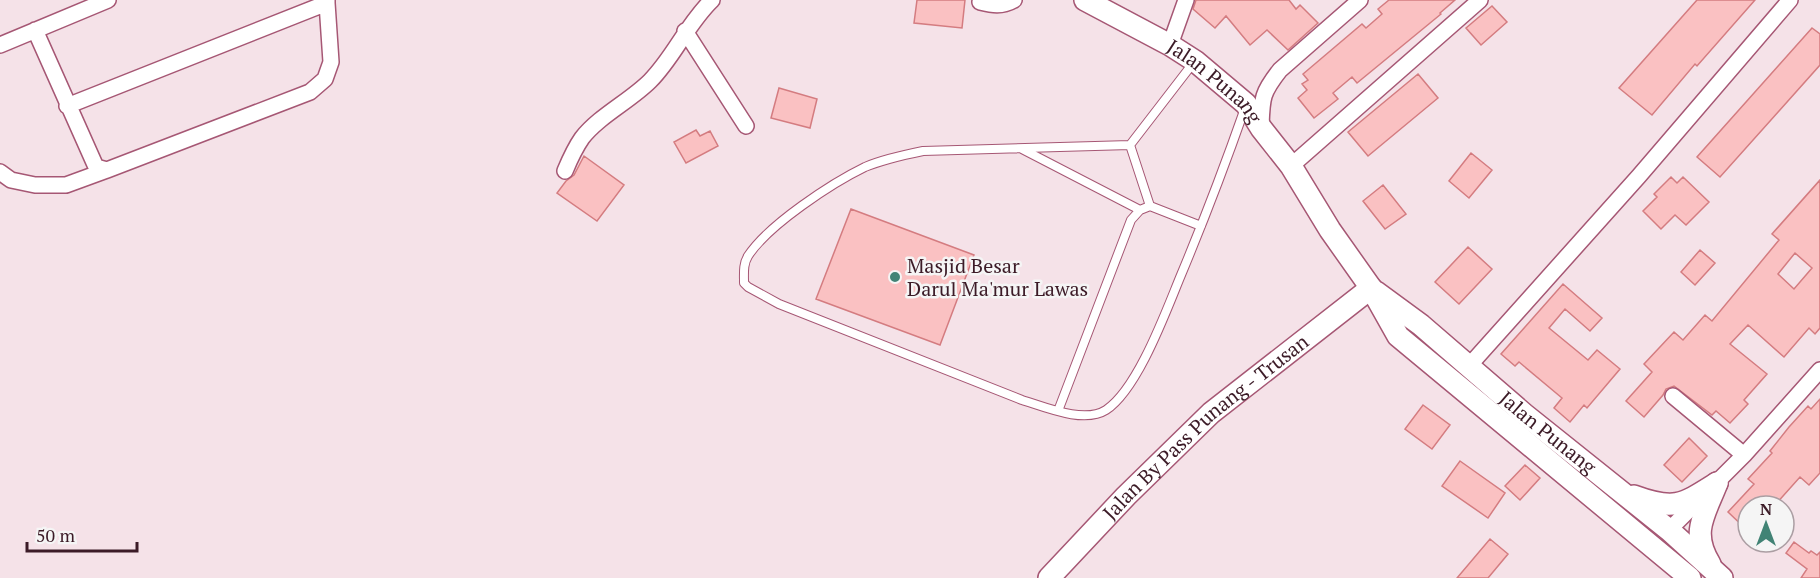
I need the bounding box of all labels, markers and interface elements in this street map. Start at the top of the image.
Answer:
street label: Jalan Punang [1162,33,1269,128]
place label: Masjid Besar Darul Ma'mur Lawas [907,252,1088,302]
marker: Masjid Besar Darul Ma'mur Lawas [888,270,902,284]
street label: Jalan By Pass Punang - Trusan [1096,328,1314,525]
street label: Jalan Punang [1494,385,1603,480]
north arrow [1736,494,1796,554]
text: N [1760,498,1772,520]
scale bar [27,515,136,553]
text: 50 m [36,523,76,547]

